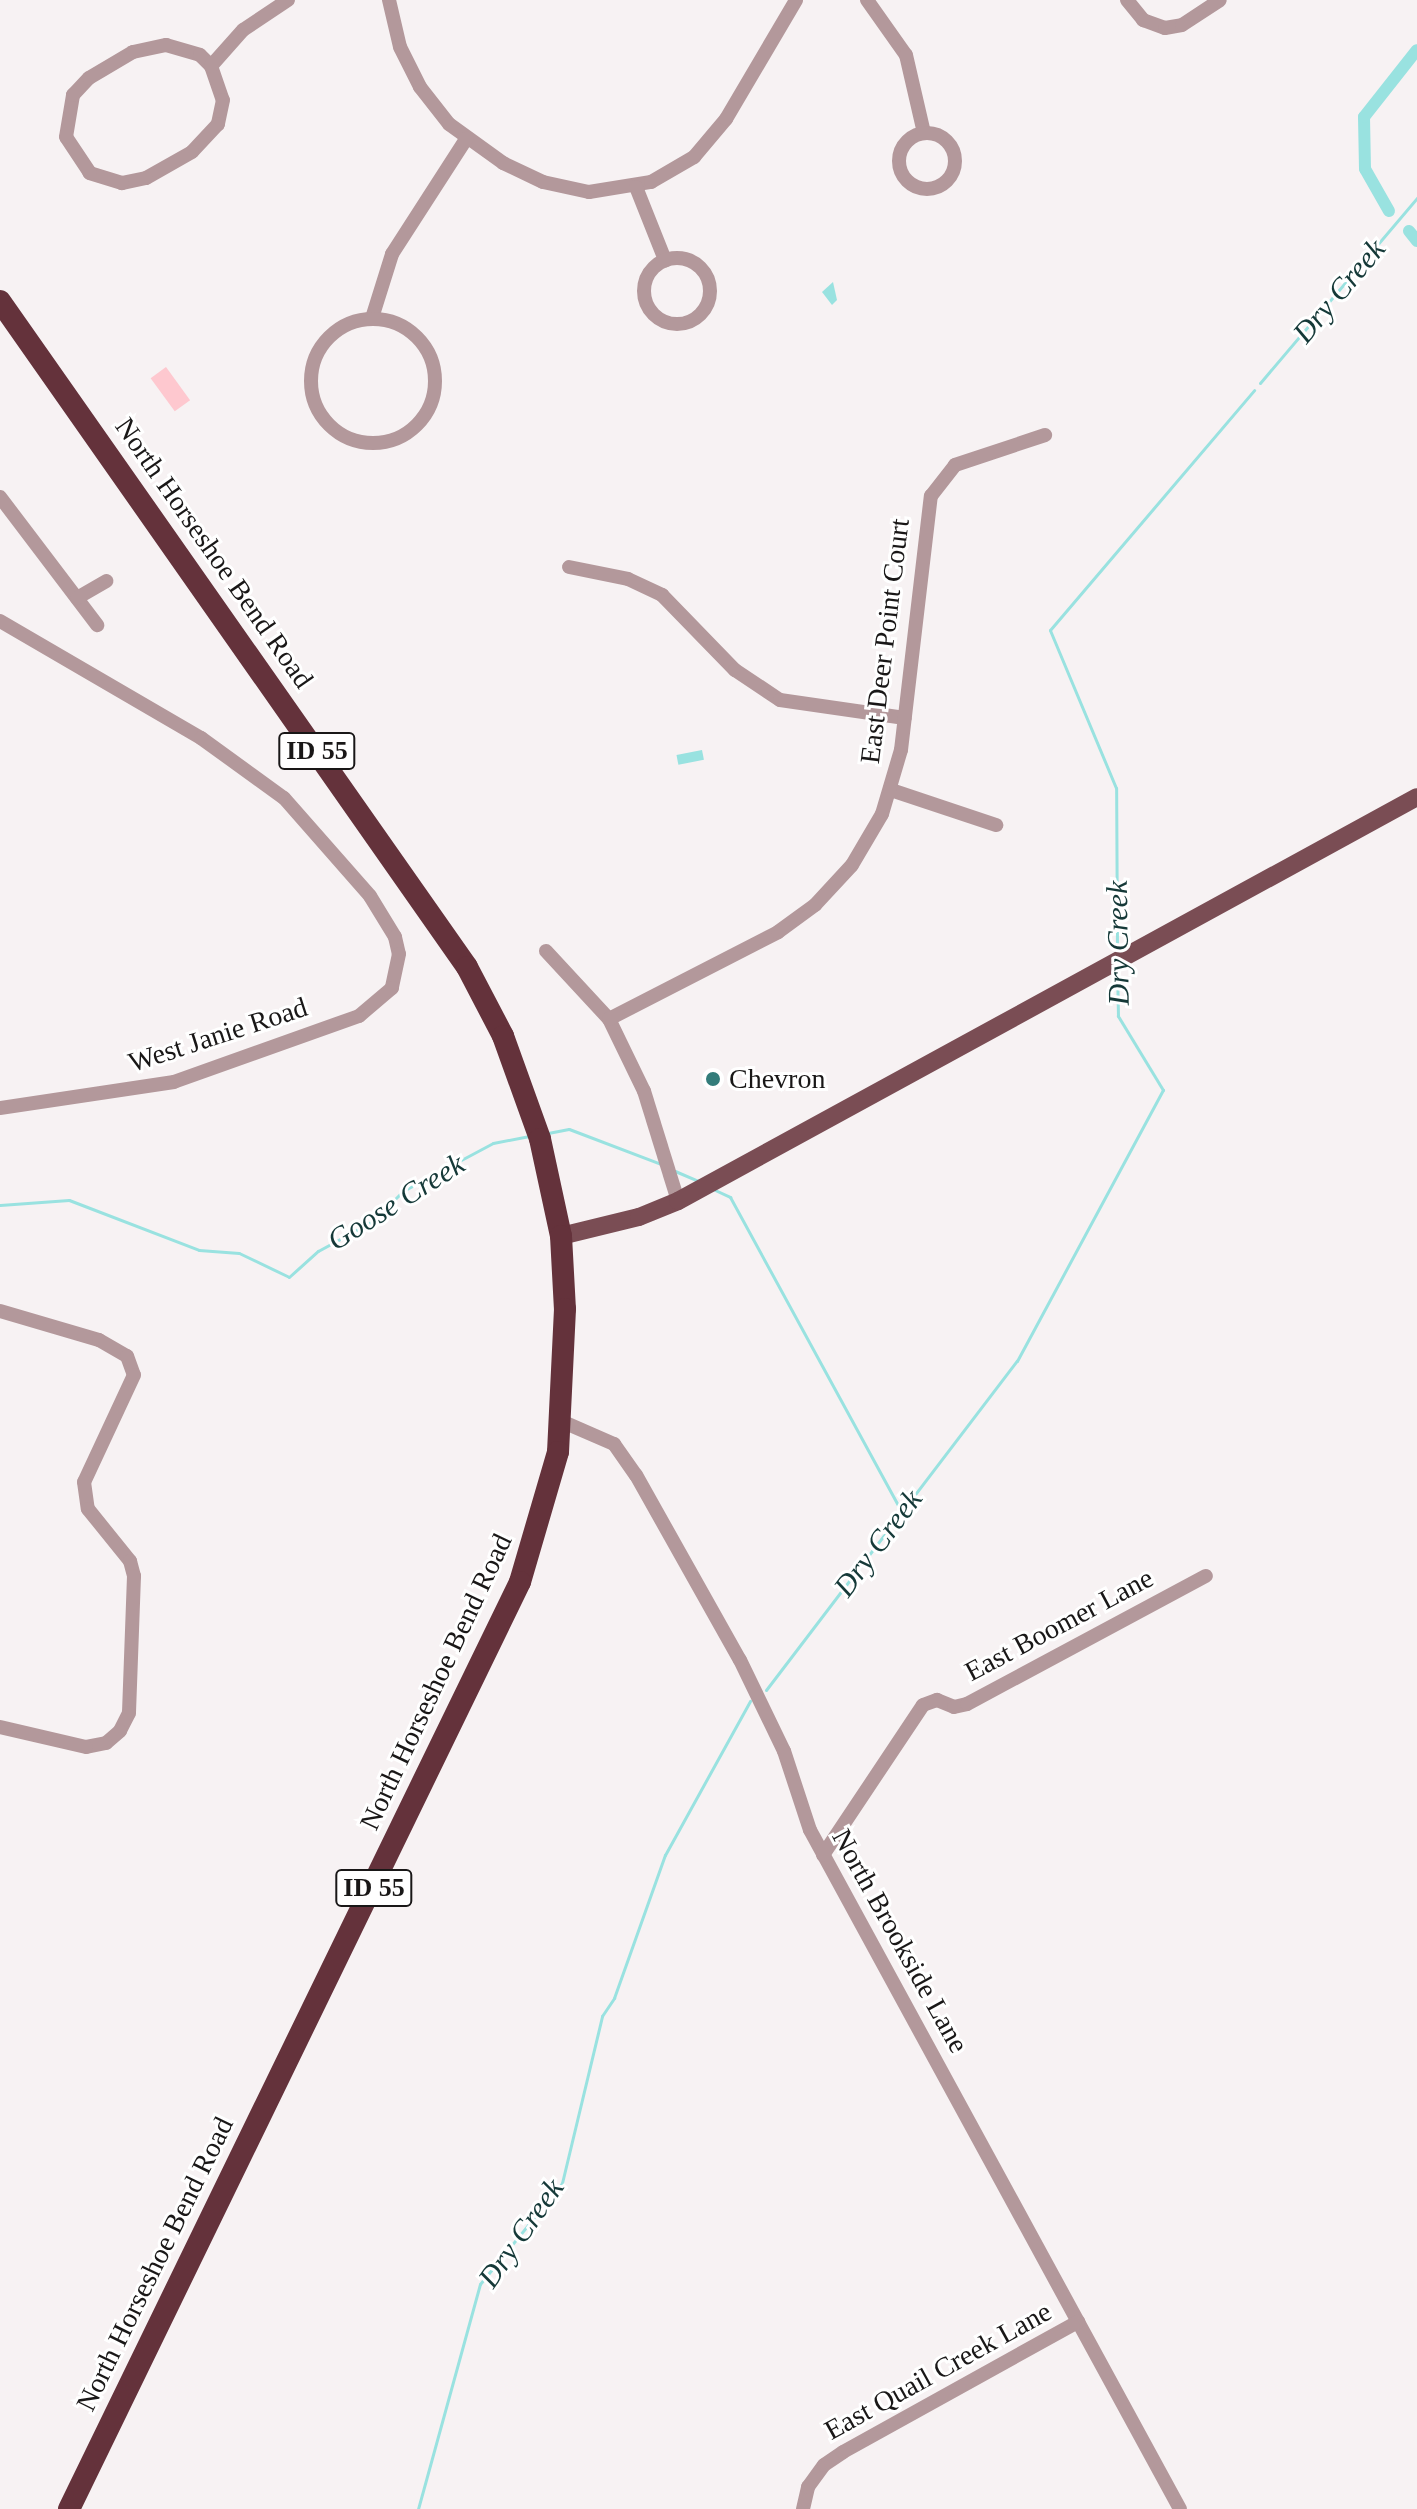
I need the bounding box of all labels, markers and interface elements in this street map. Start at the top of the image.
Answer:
water label: Dry Creek [1285,232,1393,350]
street label: North Horseshoe Bend Road [108,411,320,695]
street label: East Deer Point Court [853,517,917,765]
road number: ID 55 [277,729,357,773]
water label: Dry Creek [1099,880,1137,1006]
street label: West Janie Road [124,990,312,1080]
place label: Chevron [729,1062,825,1096]
marker: Chevron [704,1070,722,1088]
water label: Goose Creek [321,1146,471,1258]
water label: Dry Creek [826,1482,930,1604]
street label: North Horseshoe Bend Road [353,1529,519,1835]
street label: East Boomer Lane [959,1561,1159,1689]
street label: North Brookside Lane [825,1823,975,2059]
road number: ID 55 [334,1866,414,1910]
street label: North Horseshoe Bend Road [69,2112,241,2416]
water label: Dry Creek [471,2172,571,2294]
street label: East Quail Creek Lane [819,2295,1057,2447]

